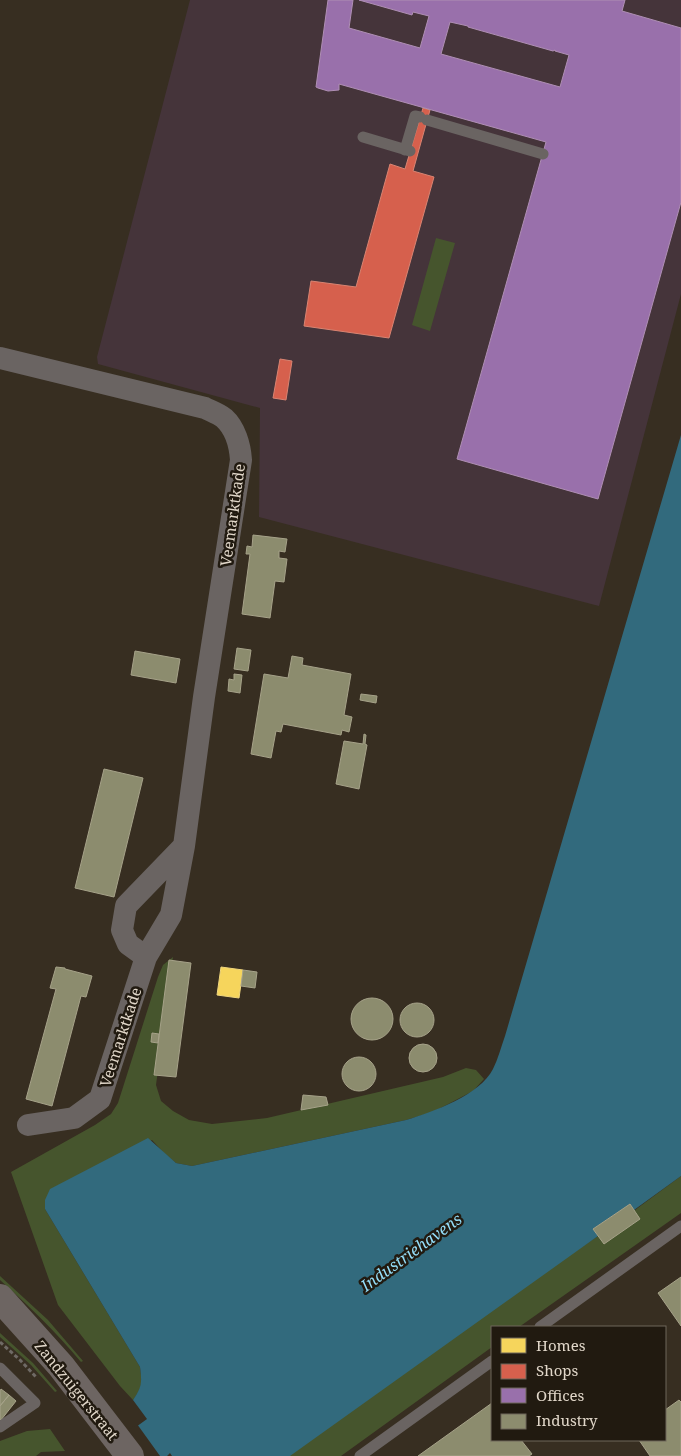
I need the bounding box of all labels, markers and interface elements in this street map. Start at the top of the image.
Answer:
street label: Veemarktkade [215,462,249,568]
street label: Veemarktkade [95,985,145,1089]
water label: Industriehavens [355,1208,466,1297]
legend [491,1326,666,1441]
text: Homes [536,1335,586,1355]
street label: Zandzuigerstraat [31,1336,123,1444]
text: Shops [536,1360,579,1380]
text: Offices [536,1385,585,1405]
text: Industry [536,1410,598,1430]

